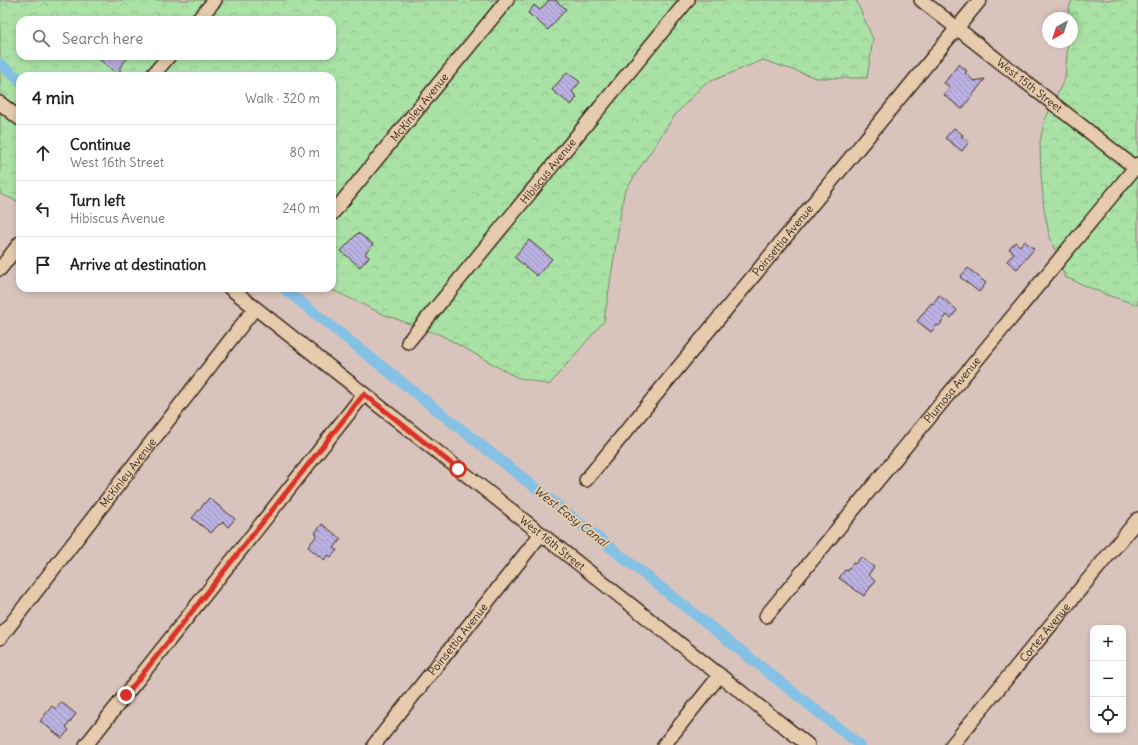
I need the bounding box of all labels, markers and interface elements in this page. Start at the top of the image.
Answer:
north arrow [1042,12,1078,48]
search box [16,16,336,60]
icon: search [30,27,52,49]
text: Search here [62,29,143,48]
street label: West 15th Street [994,55,1066,115]
street label: McKinley Avenue [387,70,452,144]
text: 4 min [32,87,74,109]
text: Walk · 320 m [245,90,320,107]
text: Continue [70,135,131,154]
street label: Hibiscus Avenue [517,135,579,207]
icon: ahead [32,142,54,164]
text: 80 m [289,144,320,161]
text: West 16th Street [70,154,164,171]
text: Turn left [70,191,125,210]
icon: left [32,198,54,220]
text: 240 m [283,200,320,217]
street label: Poinsettia Avenue [749,202,816,279]
text: Hibiscus Avenue [70,210,165,227]
icon: arrive [32,254,54,276]
text: Arrive at destination [70,255,206,274]
street label: Plumosa Avenue [921,354,984,426]
street label: McKinley Avenue [96,435,159,510]
route start [449,460,467,478]
water label: West Easy Canal [531,483,613,551]
street label: West 16th Street [517,513,588,573]
street label: Poinsettia Avenue [425,600,491,678]
street label: Cortez Avenue [1016,600,1073,665]
map controls [1090,625,1126,733]
button: + [1090,625,1126,661]
button: − [1090,661,1126,697]
route end [117,686,135,704]
button: locate [1090,697,1126,733]

